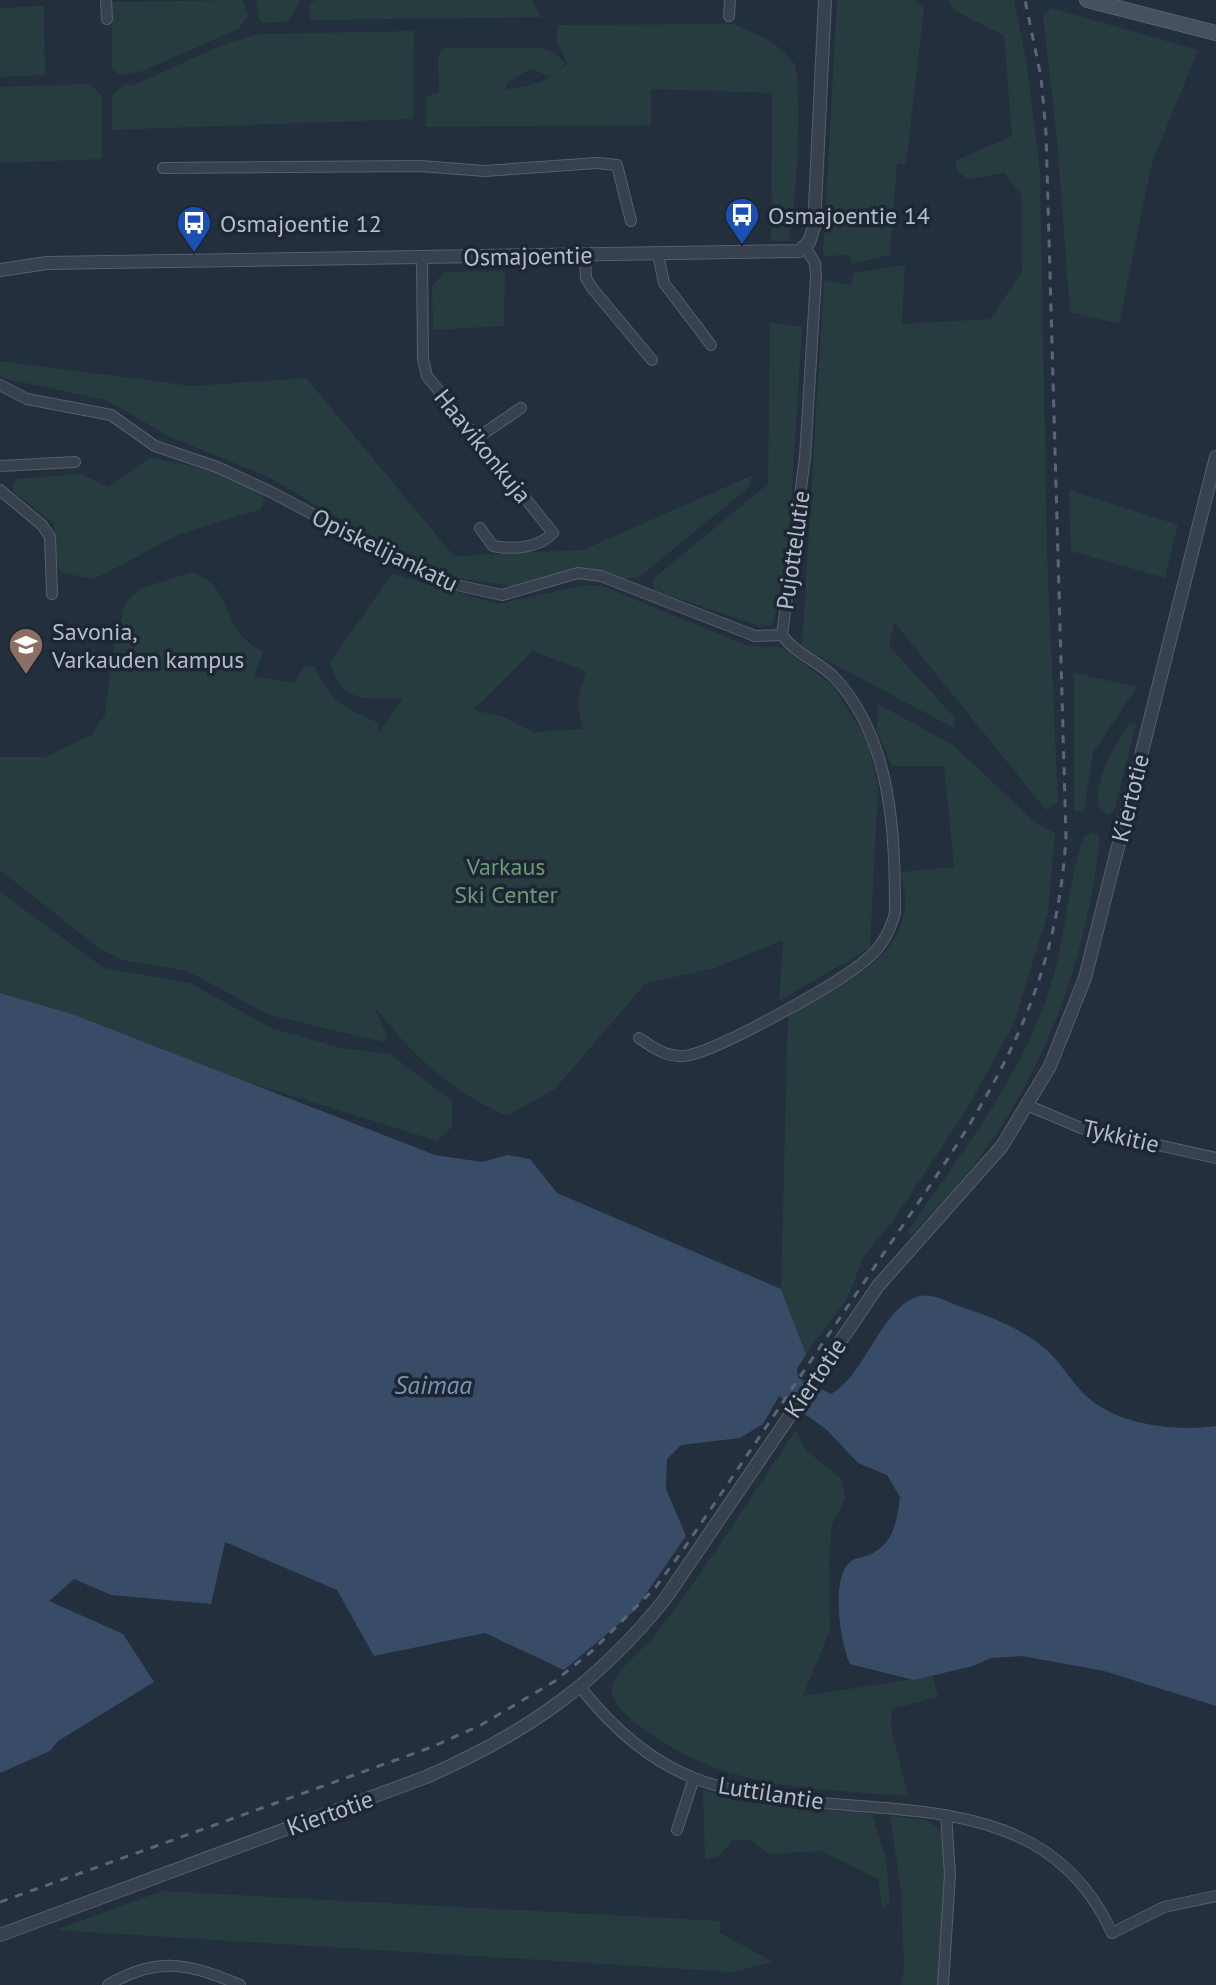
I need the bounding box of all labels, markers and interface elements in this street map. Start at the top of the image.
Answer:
bus stop icon: Osmajoentie 14 [723,196,761,246]
place label: Osmajoentie 14 [768,200,930,231]
bus stop icon: Osmajoentie 12 [175,204,213,254]
place label: Osmajoentie 12 [220,208,382,239]
street label: Osmajoentie [463,239,593,273]
street label: Haavikonkuja [428,383,538,509]
street label: Pujottelutie [769,489,817,611]
street label: Opiskelijankatu [307,501,463,599]
place label: Savonia, Varkauden kampus [51,616,244,675]
school or university icon: Savonia, Varkauden kampus [7,626,45,676]
street label: Kiertotie [1104,751,1156,845]
park label: Varkaus Ski Center [454,851,558,910]
street label: Tykkitie [1080,1112,1162,1160]
street label: Kiertotie [777,1332,853,1424]
water label: Saimaa [394,1368,472,1401]
street label: Luttilantie [716,1769,826,1817]
street label: Kiertotie [283,1783,377,1843]

